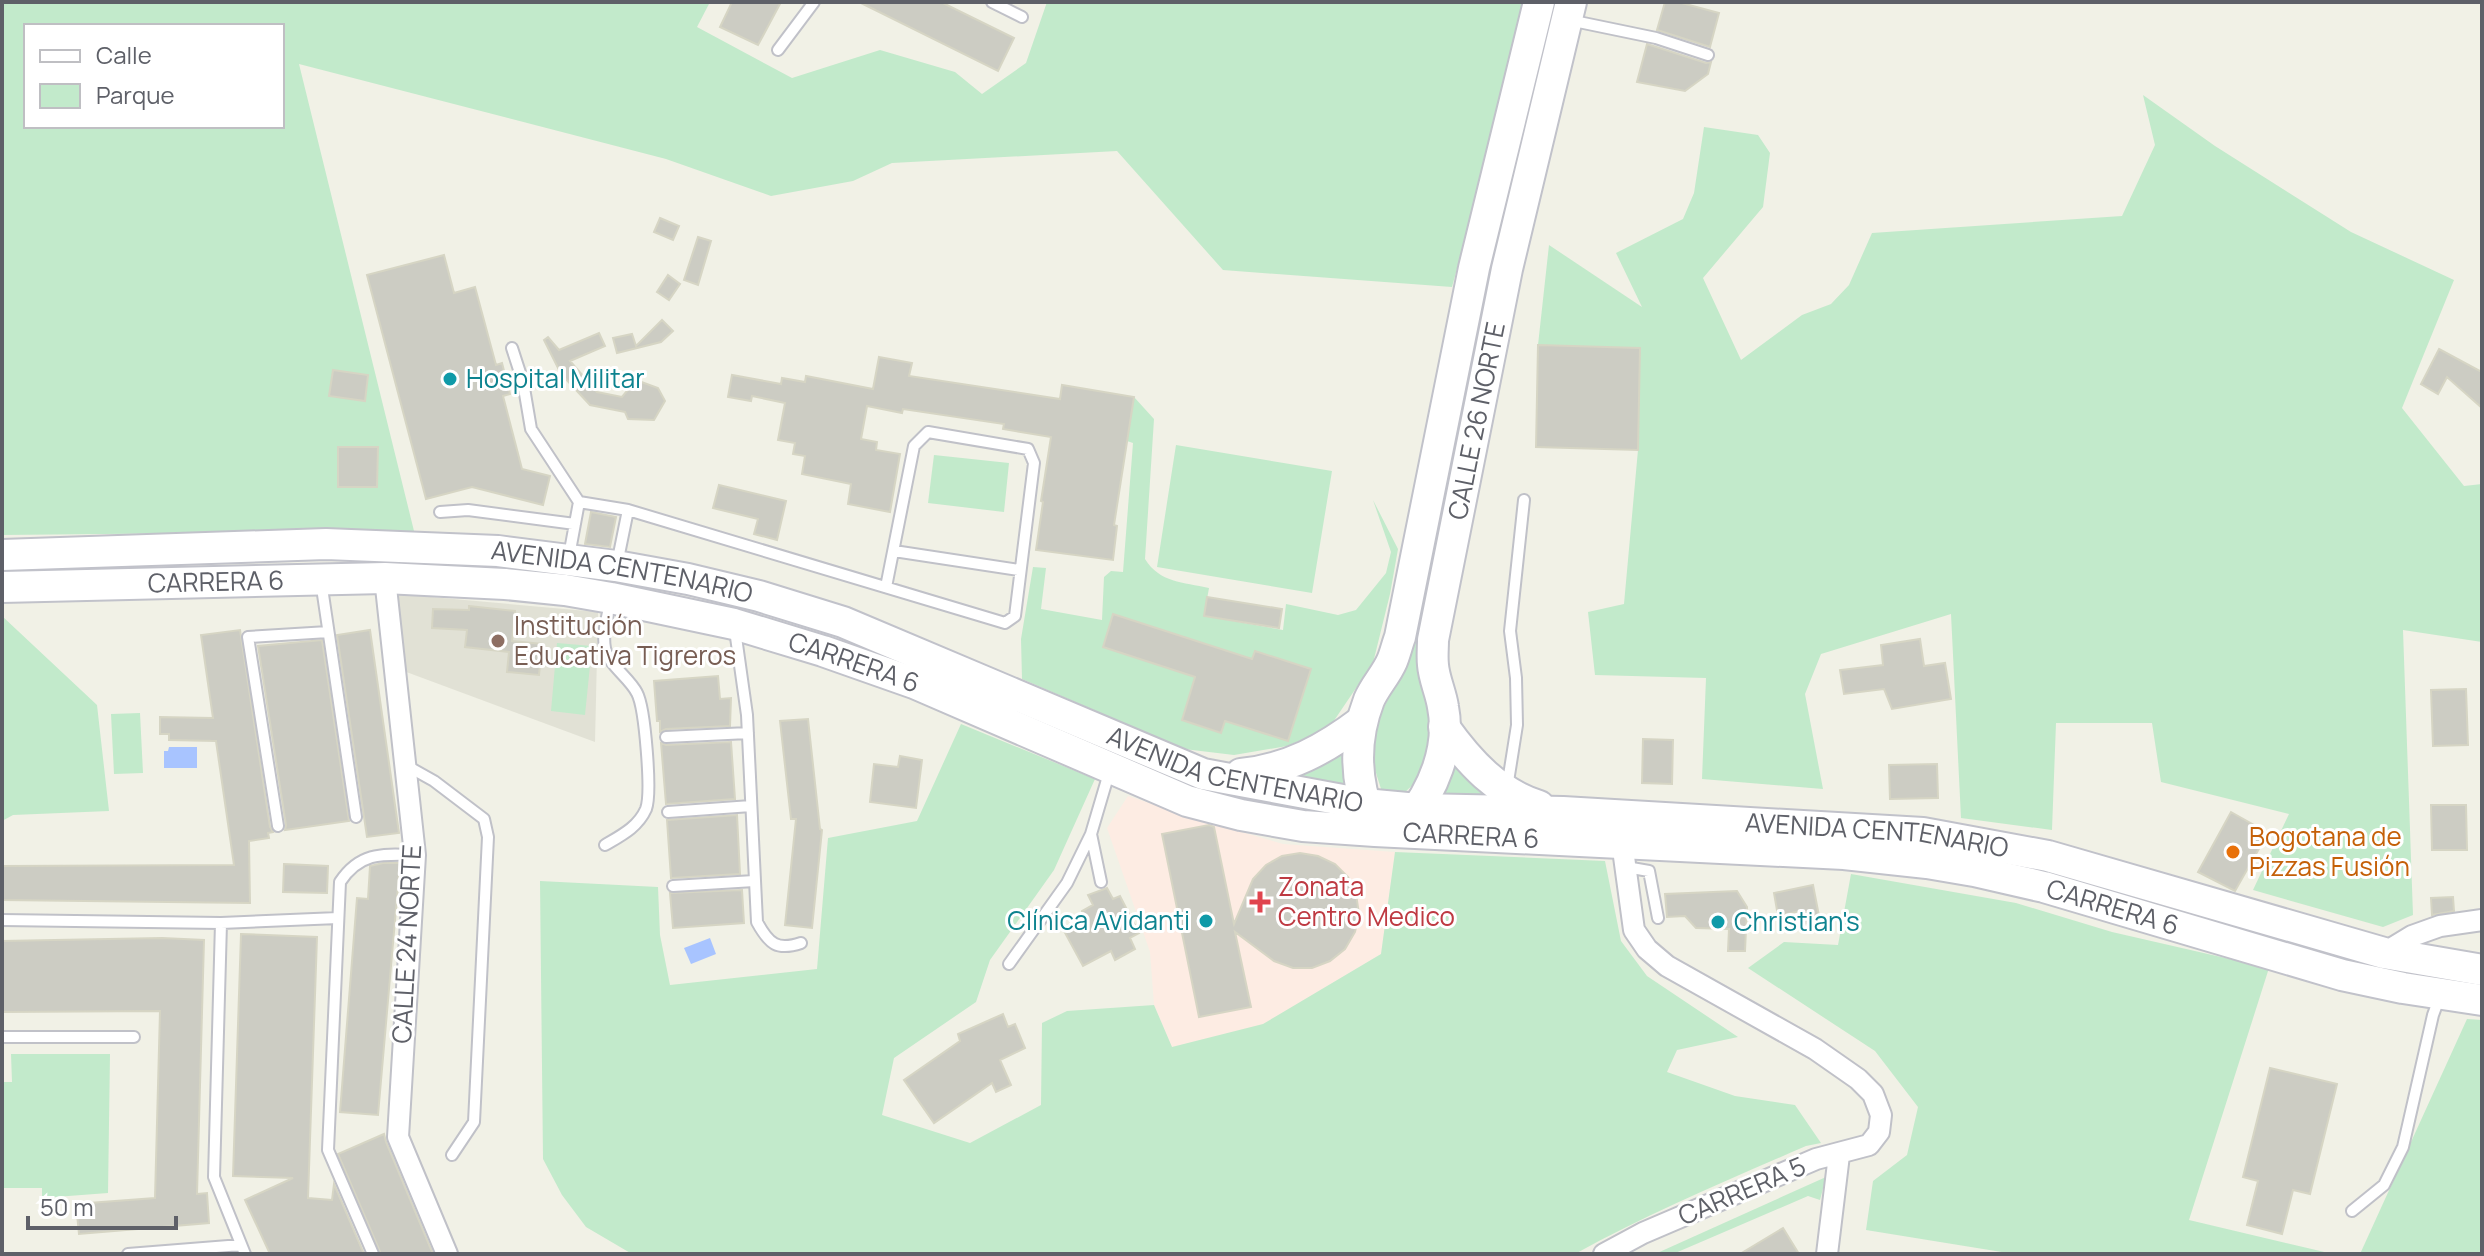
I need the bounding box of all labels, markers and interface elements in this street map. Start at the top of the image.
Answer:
legend [24,24,284,128]
text: Calle [96,38,152,71]
text: Parque [96,78,174,111]
street label: CALLE 26 NORTE [1438,319,1513,523]
place label: Hospital Militar [466,360,645,396]
marker: Hospital Militar [441,370,459,388]
street label: AVENIDA CENTENARIO [489,531,757,611]
street label: CARRERA 6 [147,561,285,601]
place label: Institución Educativa Tigreros [514,607,736,673]
street label: CARRERA 6 [784,623,925,701]
marker: Institución Educativa Tigreros [489,632,507,650]
street label: AVENIDA CENTENARIO [1102,717,1366,820]
street label: AVENIDA CENTENARIO [1744,804,2012,865]
street label: CARRERA 6 [1402,813,1540,856]
place label: Bogotana de Pizzas Fusión [2249,818,2410,884]
marker: Bogotana de Pizzas Fusión [2224,843,2242,861]
street label: CALLE 24 NORTE [383,844,429,1044]
place label: Zonata Centro Medico [1278,868,1455,934]
street label: CARRERA 6 [2043,870,2184,943]
marker: Zonata Centro Medico [1249,891,1271,913]
place label: Clínica Avidanti [1007,902,1190,938]
place label: Christian's [1734,903,1860,939]
marker: Clínica Avidanti [1197,912,1215,930]
marker: Christian's [1709,913,1727,931]
street label: CARRERA 5 [1672,1147,1811,1233]
scale bar [28,1180,176,1230]
text: 50 m [40,1190,94,1223]

